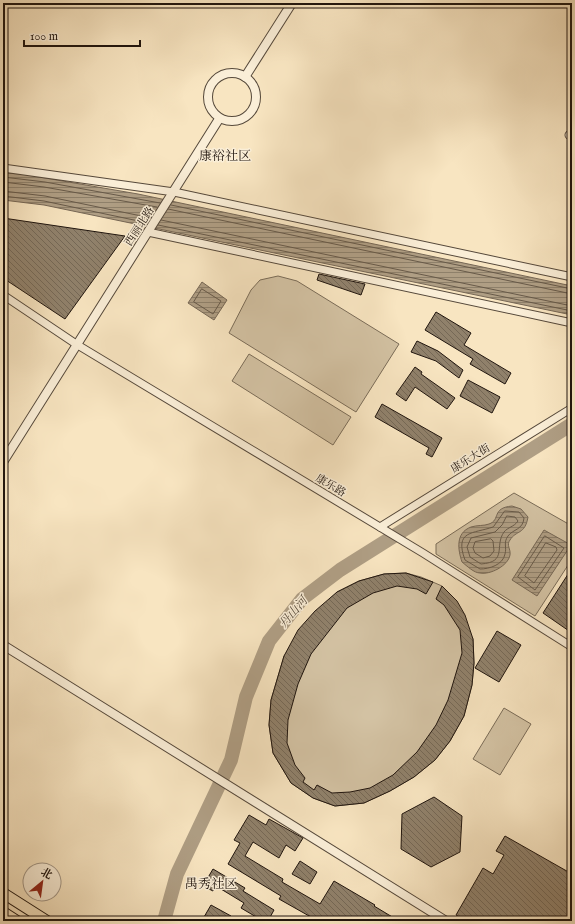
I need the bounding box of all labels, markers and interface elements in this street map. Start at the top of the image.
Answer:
scale bar [24,22,140,48]
text: 100 m [30,29,58,44]
district label: 康裕社区 [199,148,251,165]
street label: 西丽北路 [122,204,158,249]
street label: 康乐大街 [448,441,493,476]
street label: 康乐路 [313,471,348,500]
water label: 丹山河 [276,592,312,631]
north arrow [22,862,62,902]
text: 北 [38,865,55,883]
district label: 禺秀社区 [185,876,237,893]

